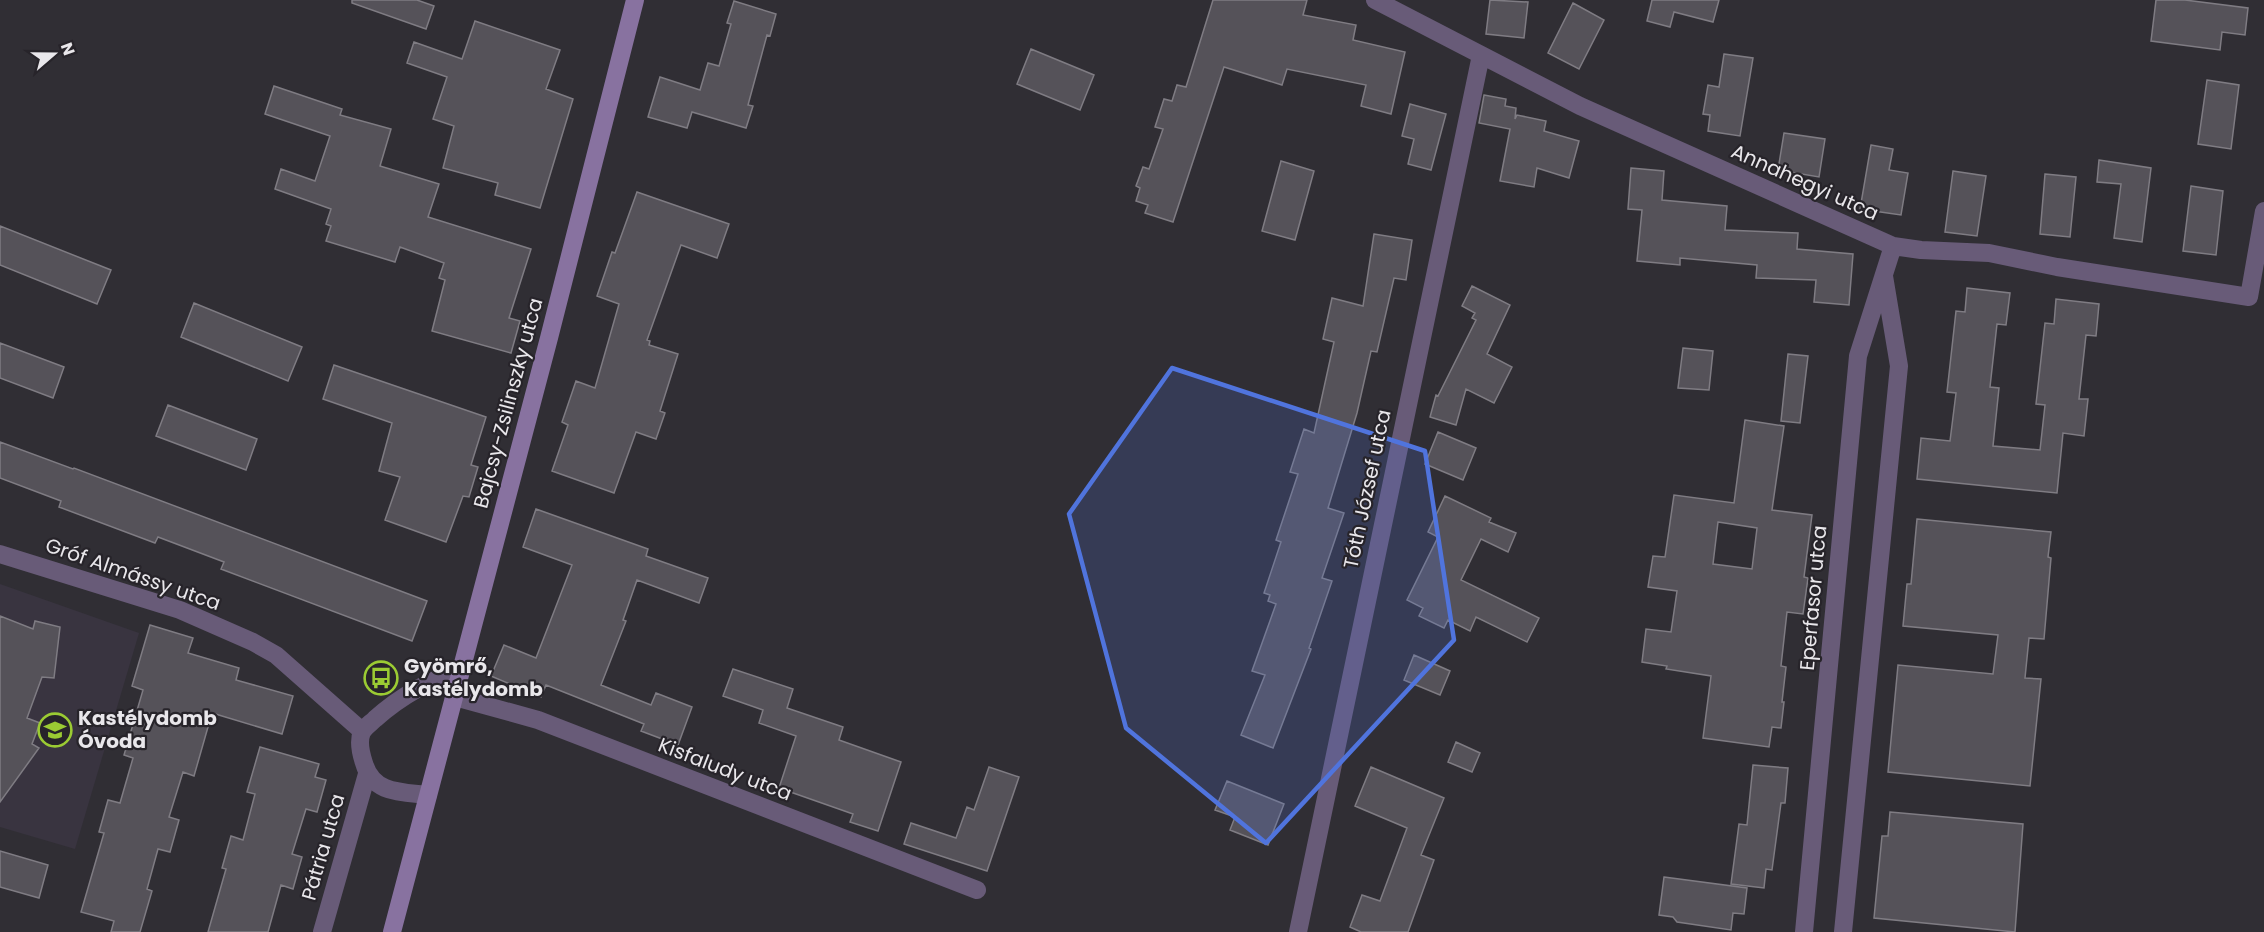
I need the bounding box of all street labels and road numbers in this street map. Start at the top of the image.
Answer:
street label: Annahegyi utca [1727,137,1883,227]
street label: Bajcsy-Zsilinszky utca [466,295,550,511]
street label: Tóth József utca [1336,407,1398,571]
street label: Eperfasor utca [1793,524,1833,672]
street label: Gróf Almássy utca [42,531,224,617]
street label: Kisfaludy utca [654,731,796,807]
street label: Pátria utca [294,791,352,903]

